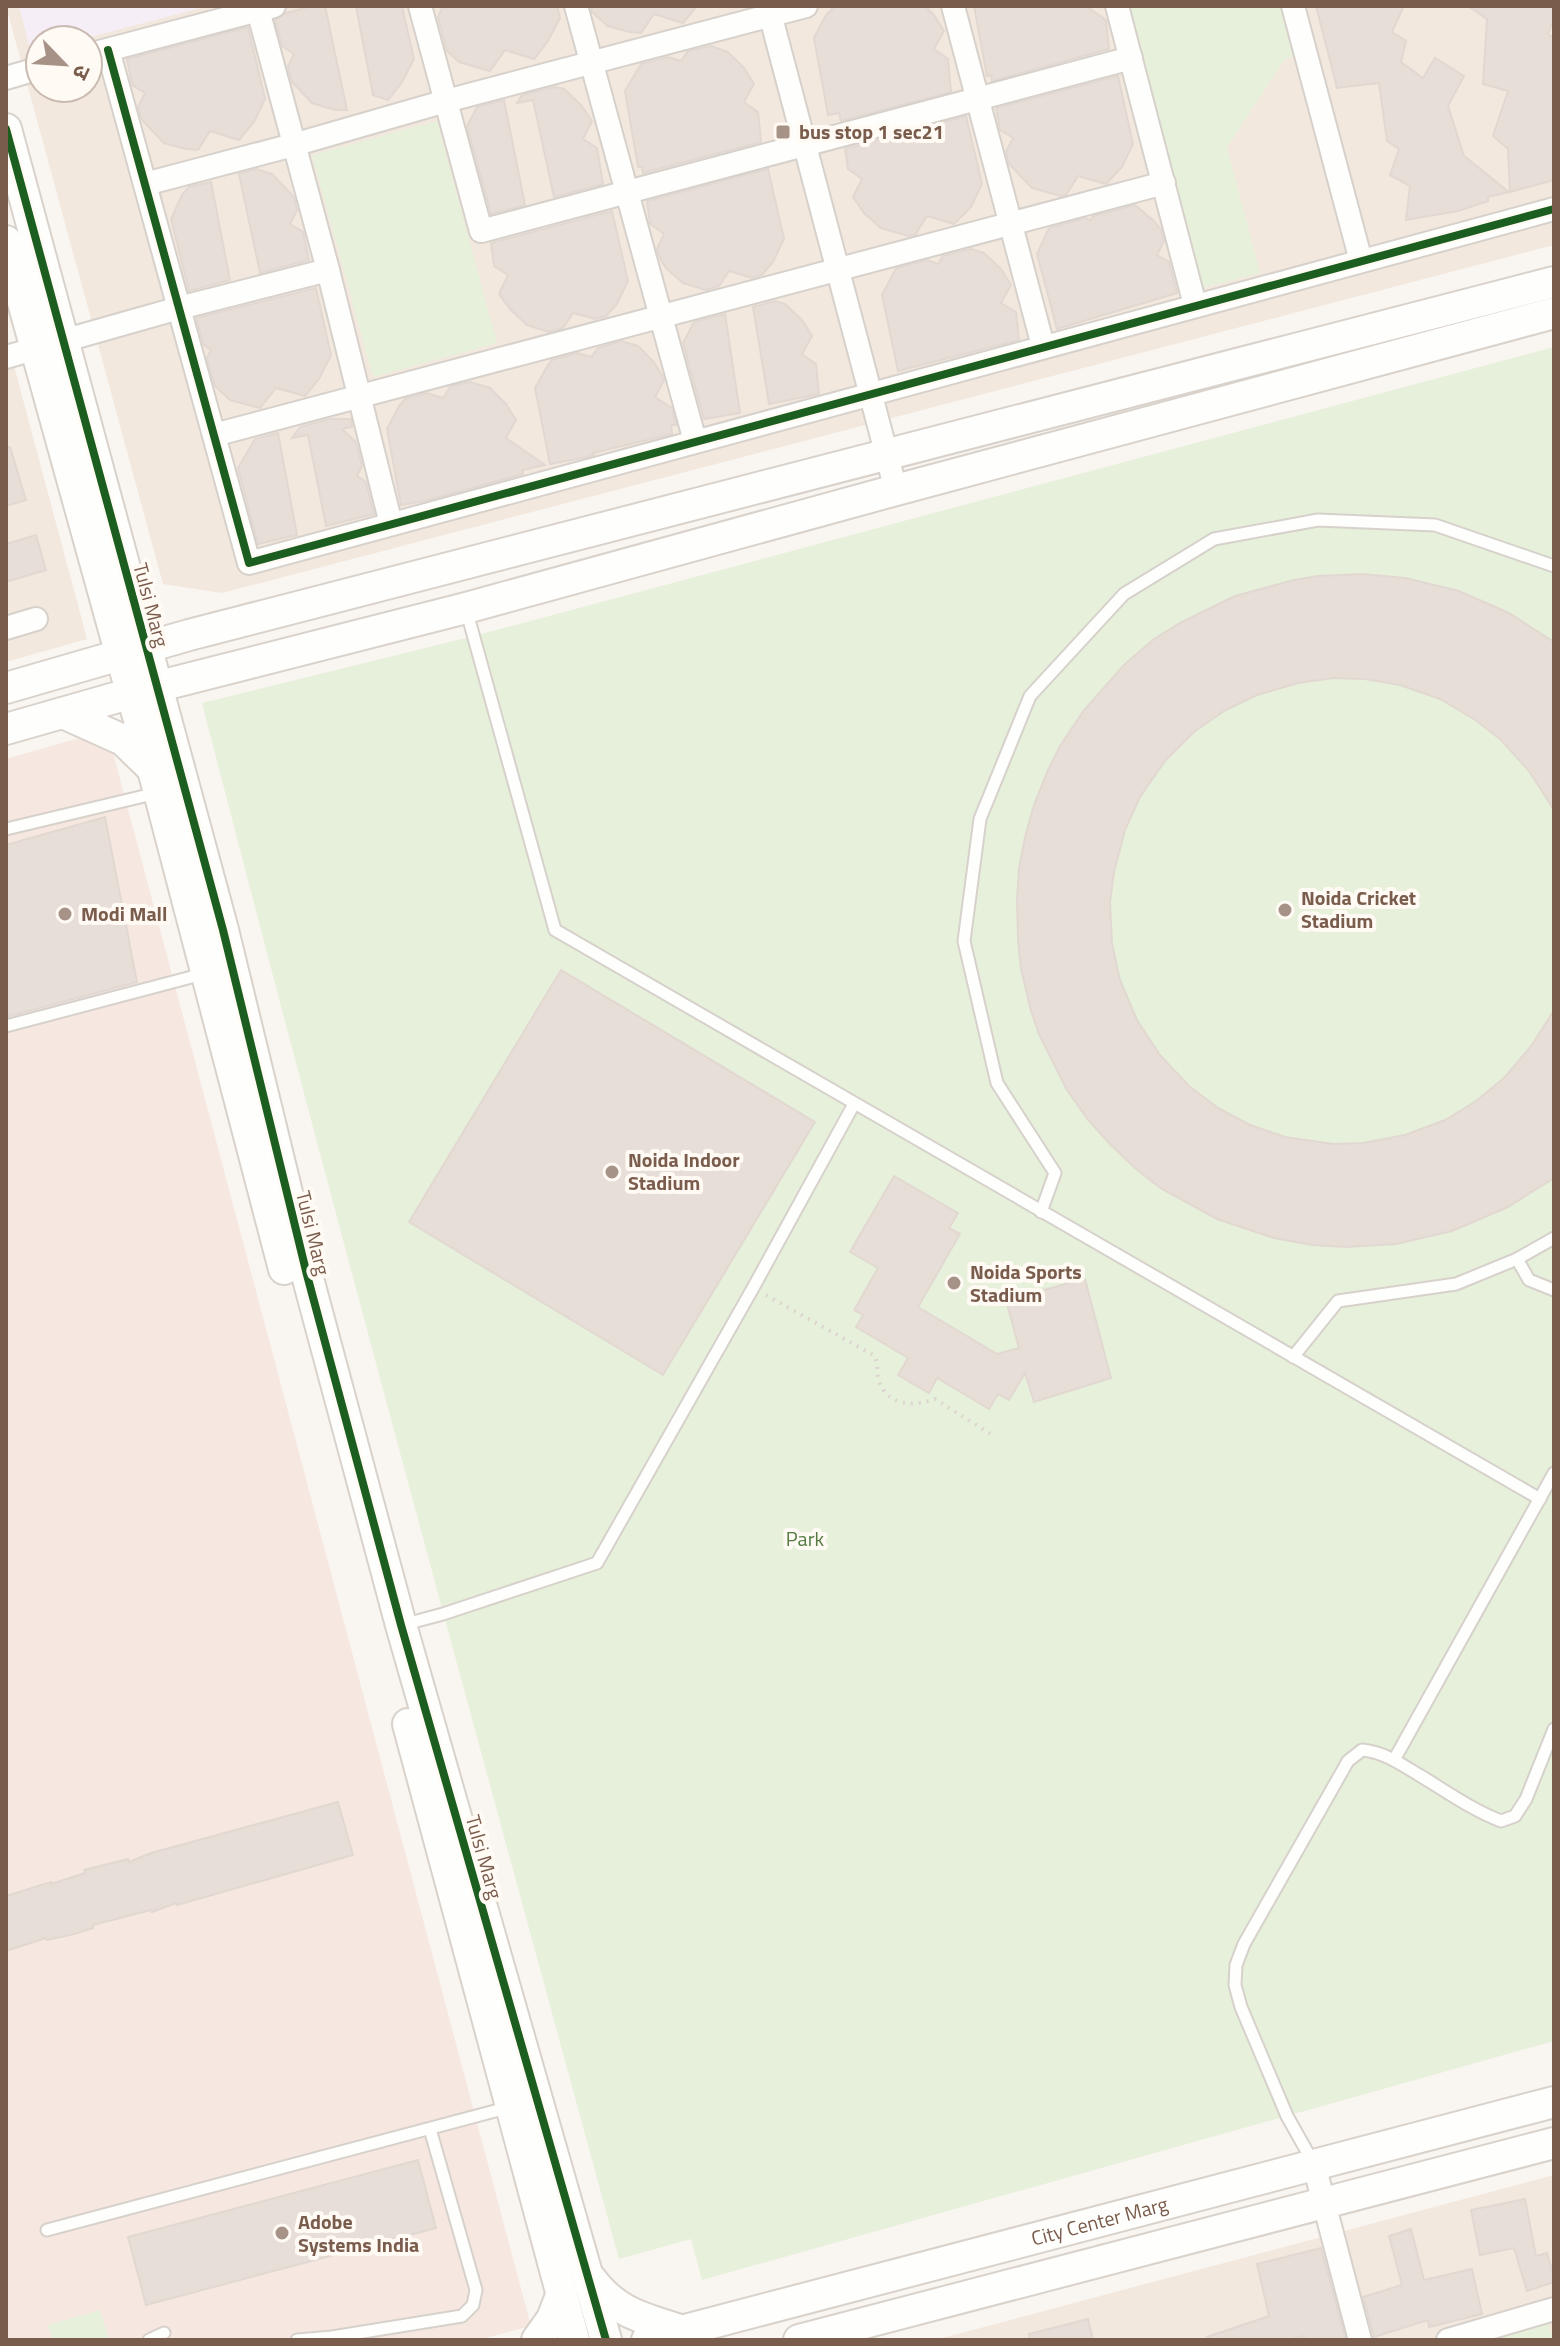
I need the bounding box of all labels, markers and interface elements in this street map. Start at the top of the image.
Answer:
north arrow [24,24,104,104]
text: उ [64,59,100,86]
place label: bus stop 1 sec21 [799,116,944,147]
marker: bus stop 1 sec21 [774,123,792,141]
street label: Tulsi Marg [125,559,178,650]
place label: Noida Cricket Stadium [1301,882,1416,936]
place label: Modi Mall [81,898,167,929]
marker: Noida Cricket Stadium [1276,901,1294,919]
marker: Modi Mall [56,905,74,923]
place label: Noida Indoor Stadium [628,1144,740,1198]
marker: Noida Indoor Stadium [603,1163,621,1181]
street label: Tulsi Marg [288,1187,339,1278]
place label: Noida Sports Stadium [970,1256,1082,1310]
marker: Noida Sports Stadium [945,1274,963,1292]
park label: Park [786,1523,825,1554]
street label: Tulsi Marg [458,1811,511,1902]
street label: City Center Marg [1028,2188,1171,2254]
place label: Adobe Systems India [298,2206,419,2260]
marker: Adobe Systems India [273,2224,291,2242]

